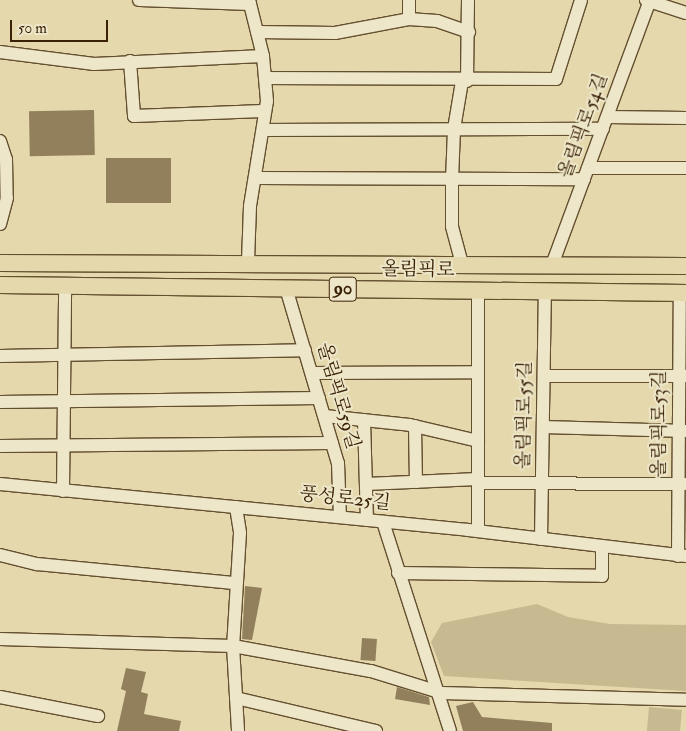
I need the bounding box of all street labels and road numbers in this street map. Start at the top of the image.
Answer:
street label: 올림픽로54길 [554,70,614,182]
street label: 올림픽로 [381,258,455,282]
road number: 90 [328,274,358,304]
street label: 올림픽로59길 [312,340,364,452]
street label: 올림픽로55길 [513,361,537,469]
street label: 올림픽로53길 [649,370,671,478]
street label: 풍성로25길 [298,483,392,515]

